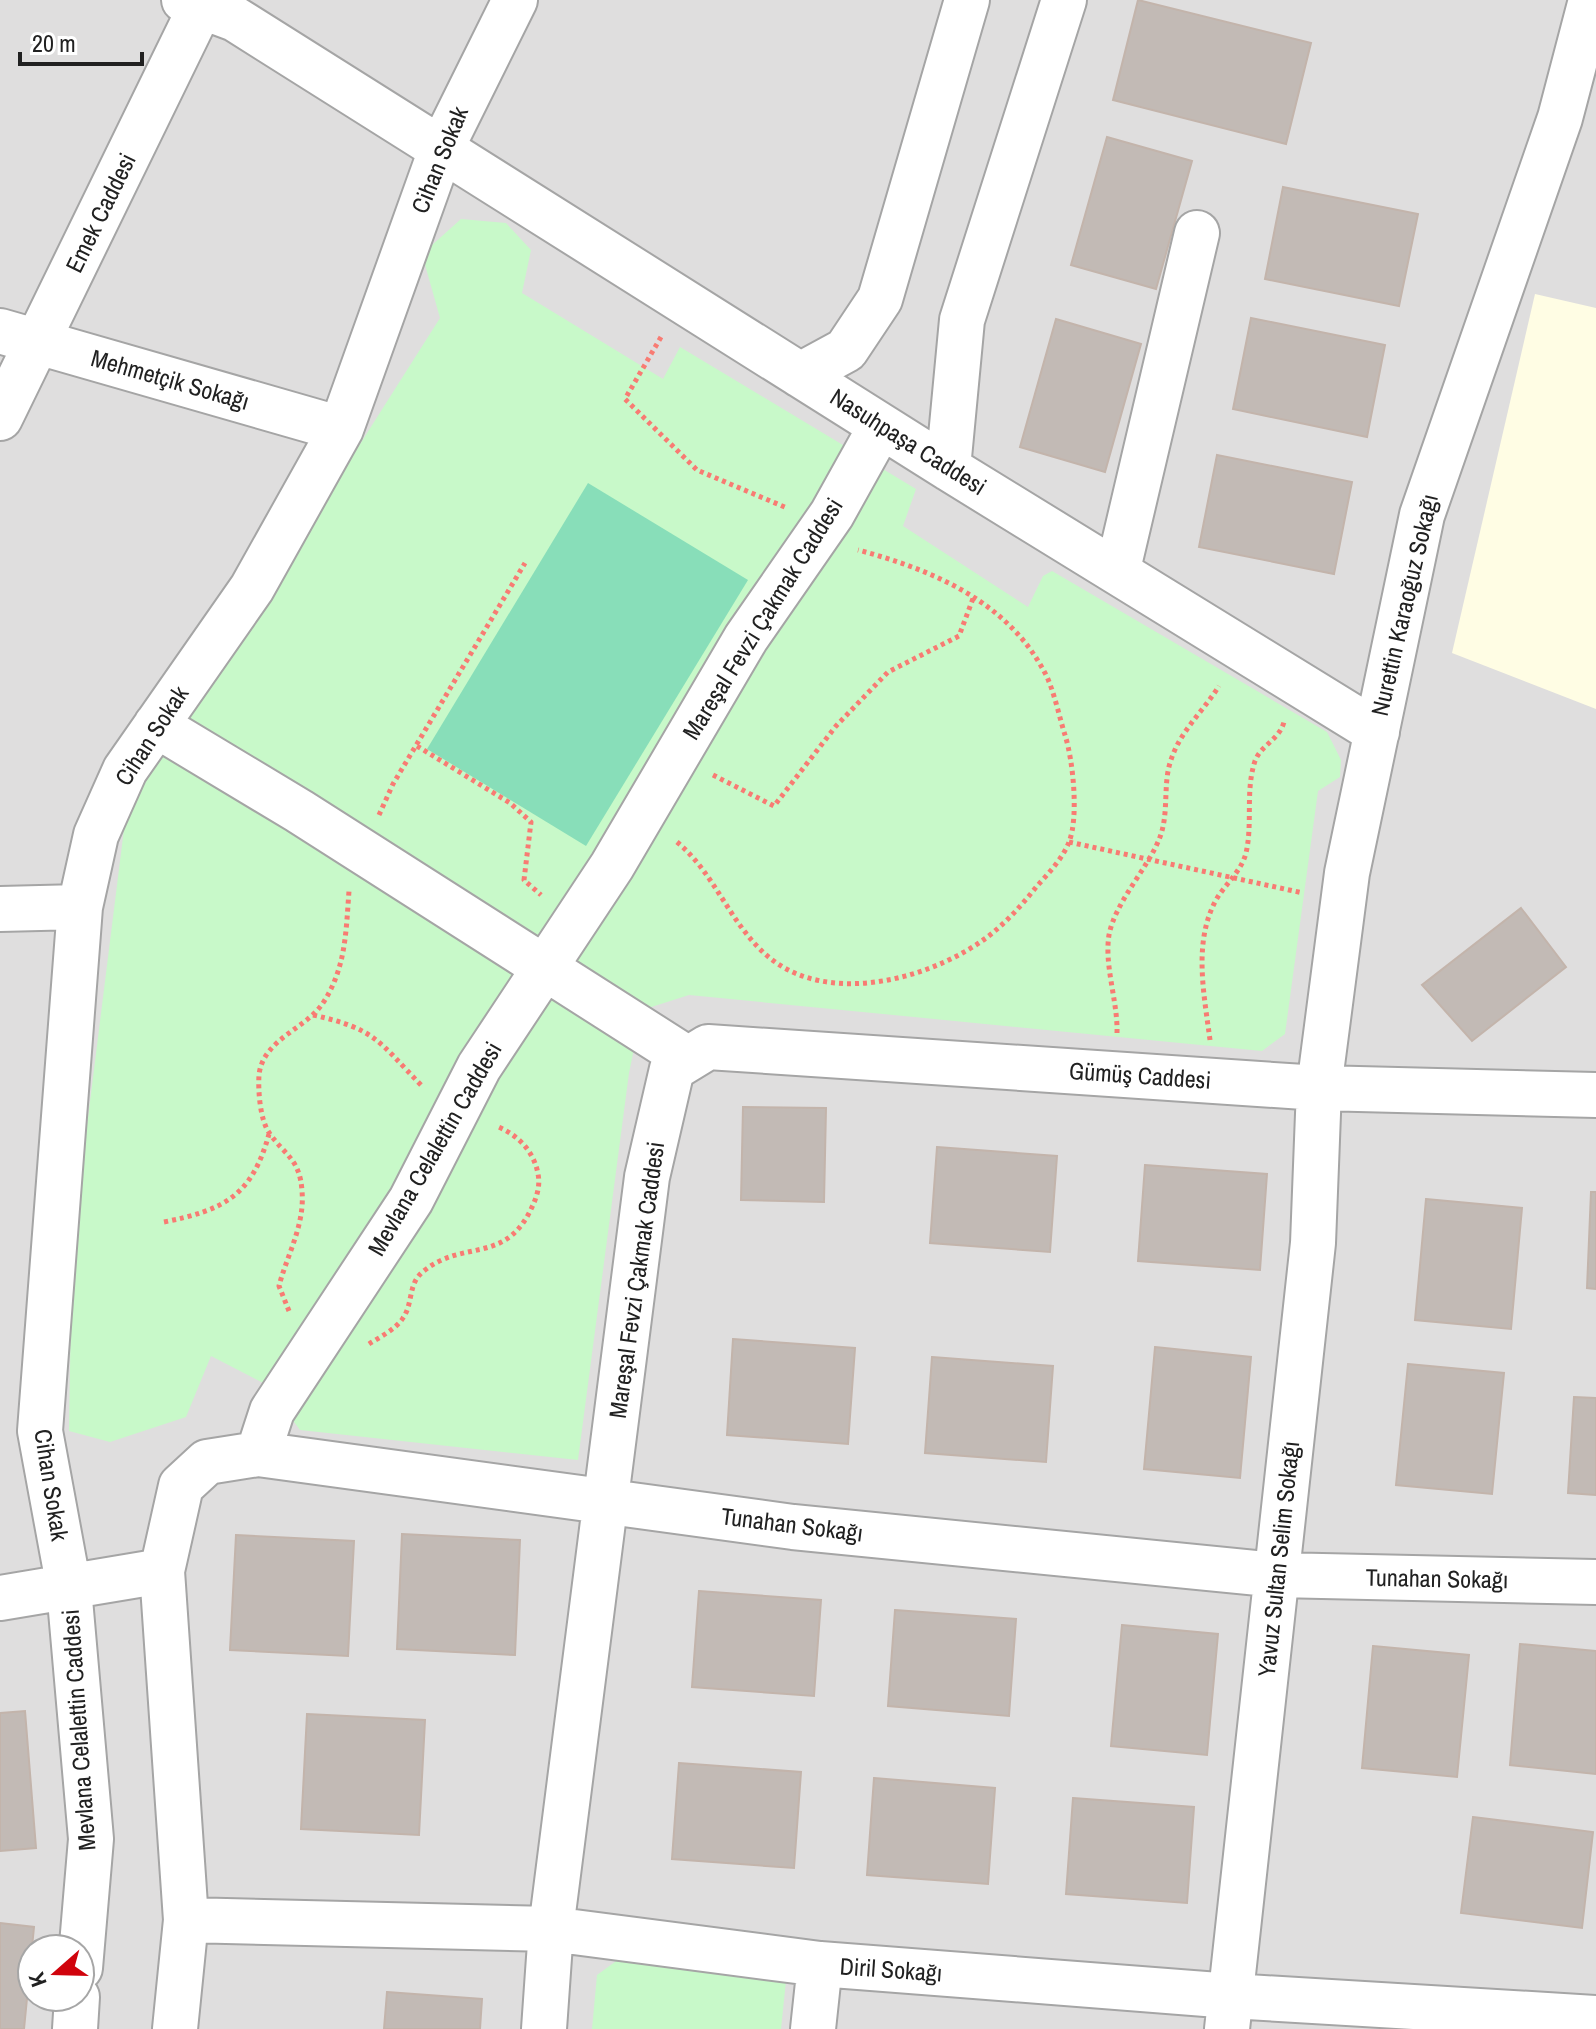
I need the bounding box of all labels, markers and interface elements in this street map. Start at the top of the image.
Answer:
scale bar [20,16,142,66]
text: 20 m [32,27,76,59]
street label: Cihan Sokak [403,101,475,218]
street label: Emek Caddesi [57,148,143,278]
street label: Mehmetçik Sokağı [88,341,253,417]
street label: Nasuhpaşa Caddesi [824,380,993,502]
street label: Nurettin Karaoğuz Sokağı [1363,491,1445,719]
street label: Mareşal Fevzi Çakmak Caddesi [675,492,850,745]
street label: Cihan Sokak [107,679,195,791]
street label: Mevlana Celalettin Caddesi [360,1036,508,1261]
street label: Gümüş Caddesi [1068,1054,1212,1096]
street label: Mareşal Fevzi Çakmak Caddesi [601,1139,671,1420]
street label: Cihan Sokak [27,1427,77,1543]
street label: Yavuz Sultan Selim Sokağı [1250,1439,1306,1678]
street label: Tunahan Sokağı [719,1499,865,1549]
street label: Tunahan Sokağı [1365,1561,1509,1595]
street label: Mevlana Celalettin Caddesi [54,1608,102,1852]
north arrow [16,1933,96,2013]
street label: Diril Sokağı [839,1949,943,1989]
text: K [21,1969,54,1991]

